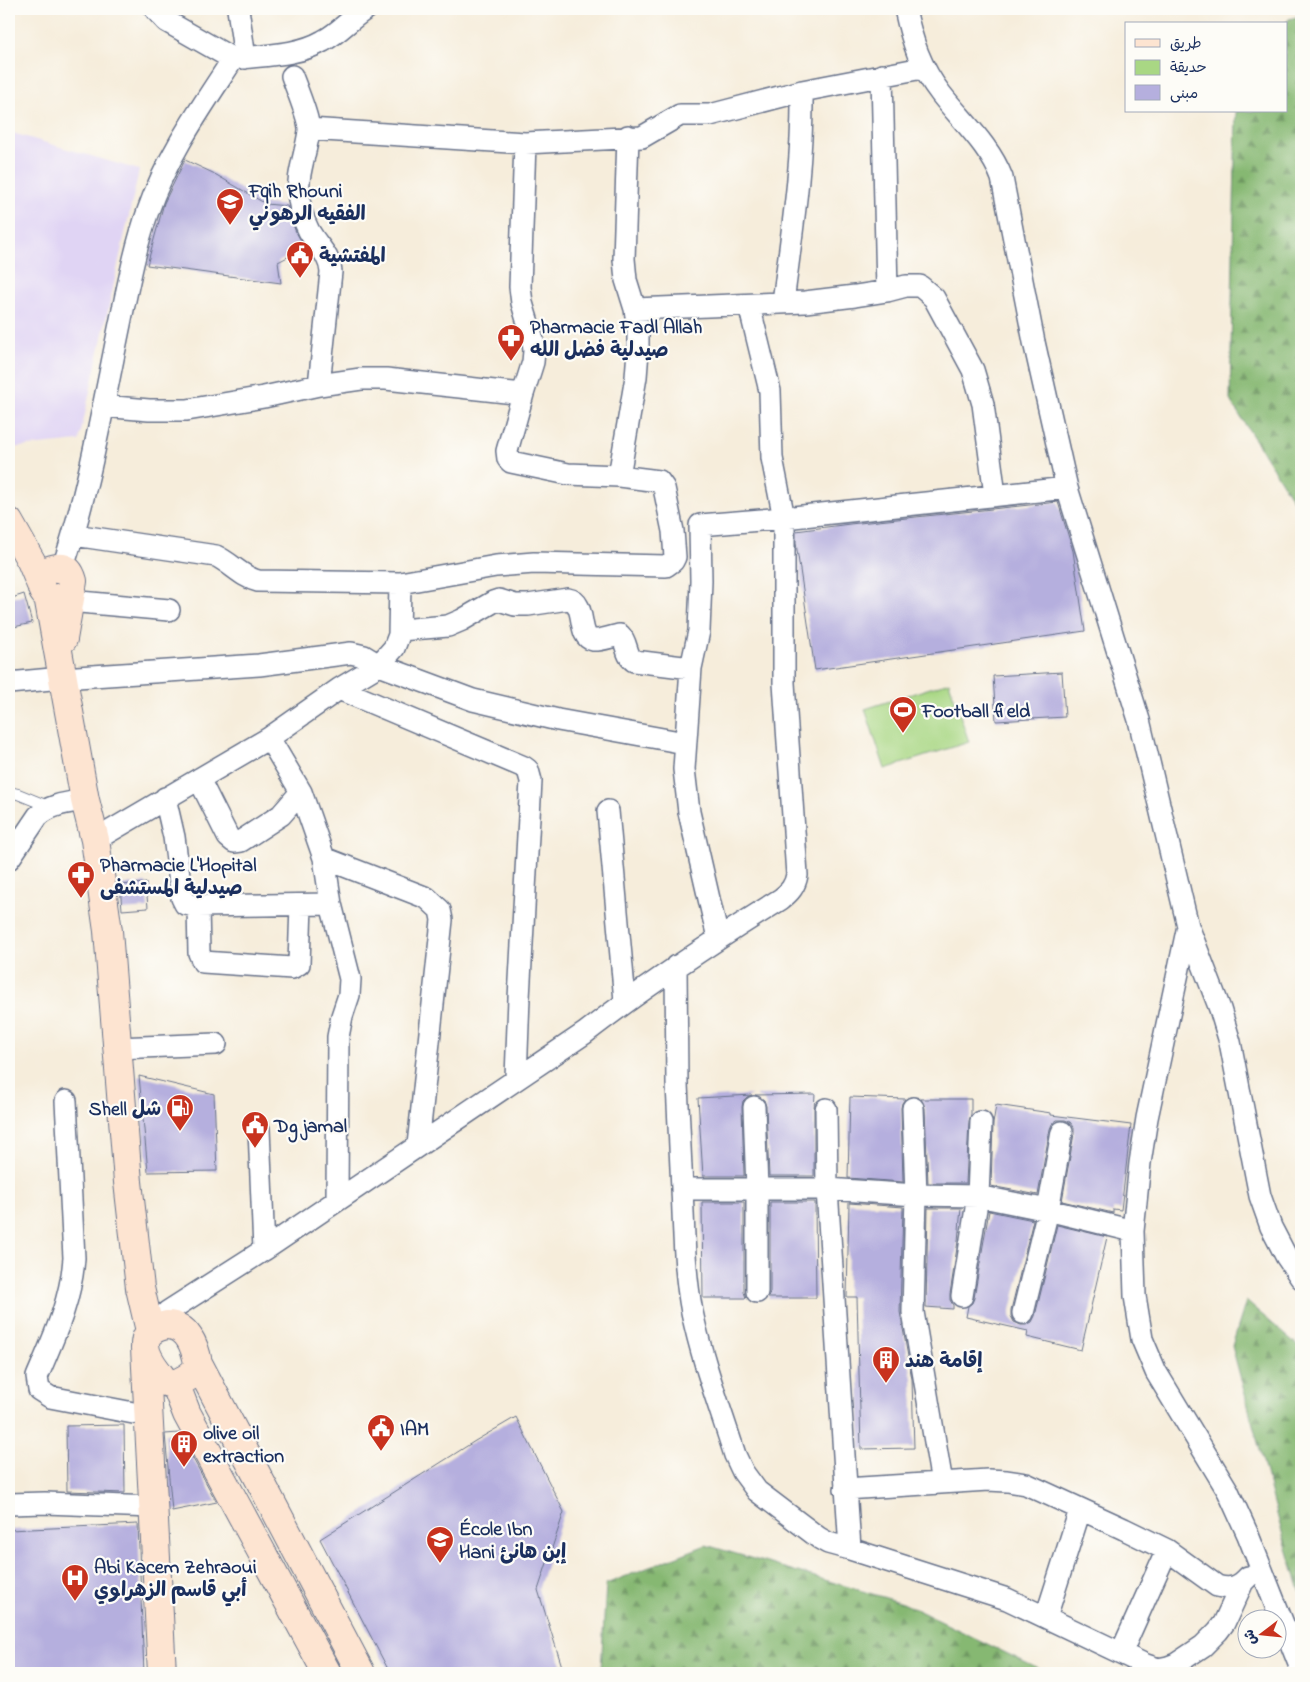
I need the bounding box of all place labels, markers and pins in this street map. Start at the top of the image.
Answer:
place label: Fqih Rhouni الفقيه الرهوني [248,178,366,231]
school or university icon: Fqih Rhouni الفقيه الرهوني [215,187,245,226]
public building icon: المفتشية [285,240,315,279]
place label: المفتشية [319,243,386,272]
place label: Pharmacie Fadl Allah صيدلية فضل الله [530,314,702,366]
pharmacy icon: Pharmacie Fadl Allah صيدلية فضل الله [496,323,526,362]
sports icon: Football field [888,695,918,734]
place label: Football field [921,698,1031,727]
place label: Pharmacie L'Hopital صيدلية المستشفى [100,852,257,904]
pharmacy icon: Pharmacie L'Hopital صيدلية المستشفى [66,860,96,899]
fuel station icon: Shell شل [165,1093,195,1132]
place label: Shell شل [89,1096,161,1125]
public building icon: Dg jamal [240,1110,270,1149]
place label: Dg jamal [273,1113,347,1143]
building icon: إقامة هند [871,1345,901,1384]
place label: إقامة هند [905,1348,982,1377]
public building icon: IAM [366,1413,396,1452]
place label: IAM [400,1416,429,1445]
place label: olive oil extraction [203,1420,284,1472]
building icon: olive oil extraction [169,1429,199,1468]
place label: École Ibn Hani إبن هانئ [459,1516,566,1568]
school or university icon: École Ibn Hani إبن هانئ [425,1525,455,1564]
place label: Abi Kacem Zehraoui أبي قاسم الزهراوي [94,1554,257,1607]
hospital icon: Abi Kacem Zehraoui أبي قاسم الزهراوي [60,1563,90,1602]

